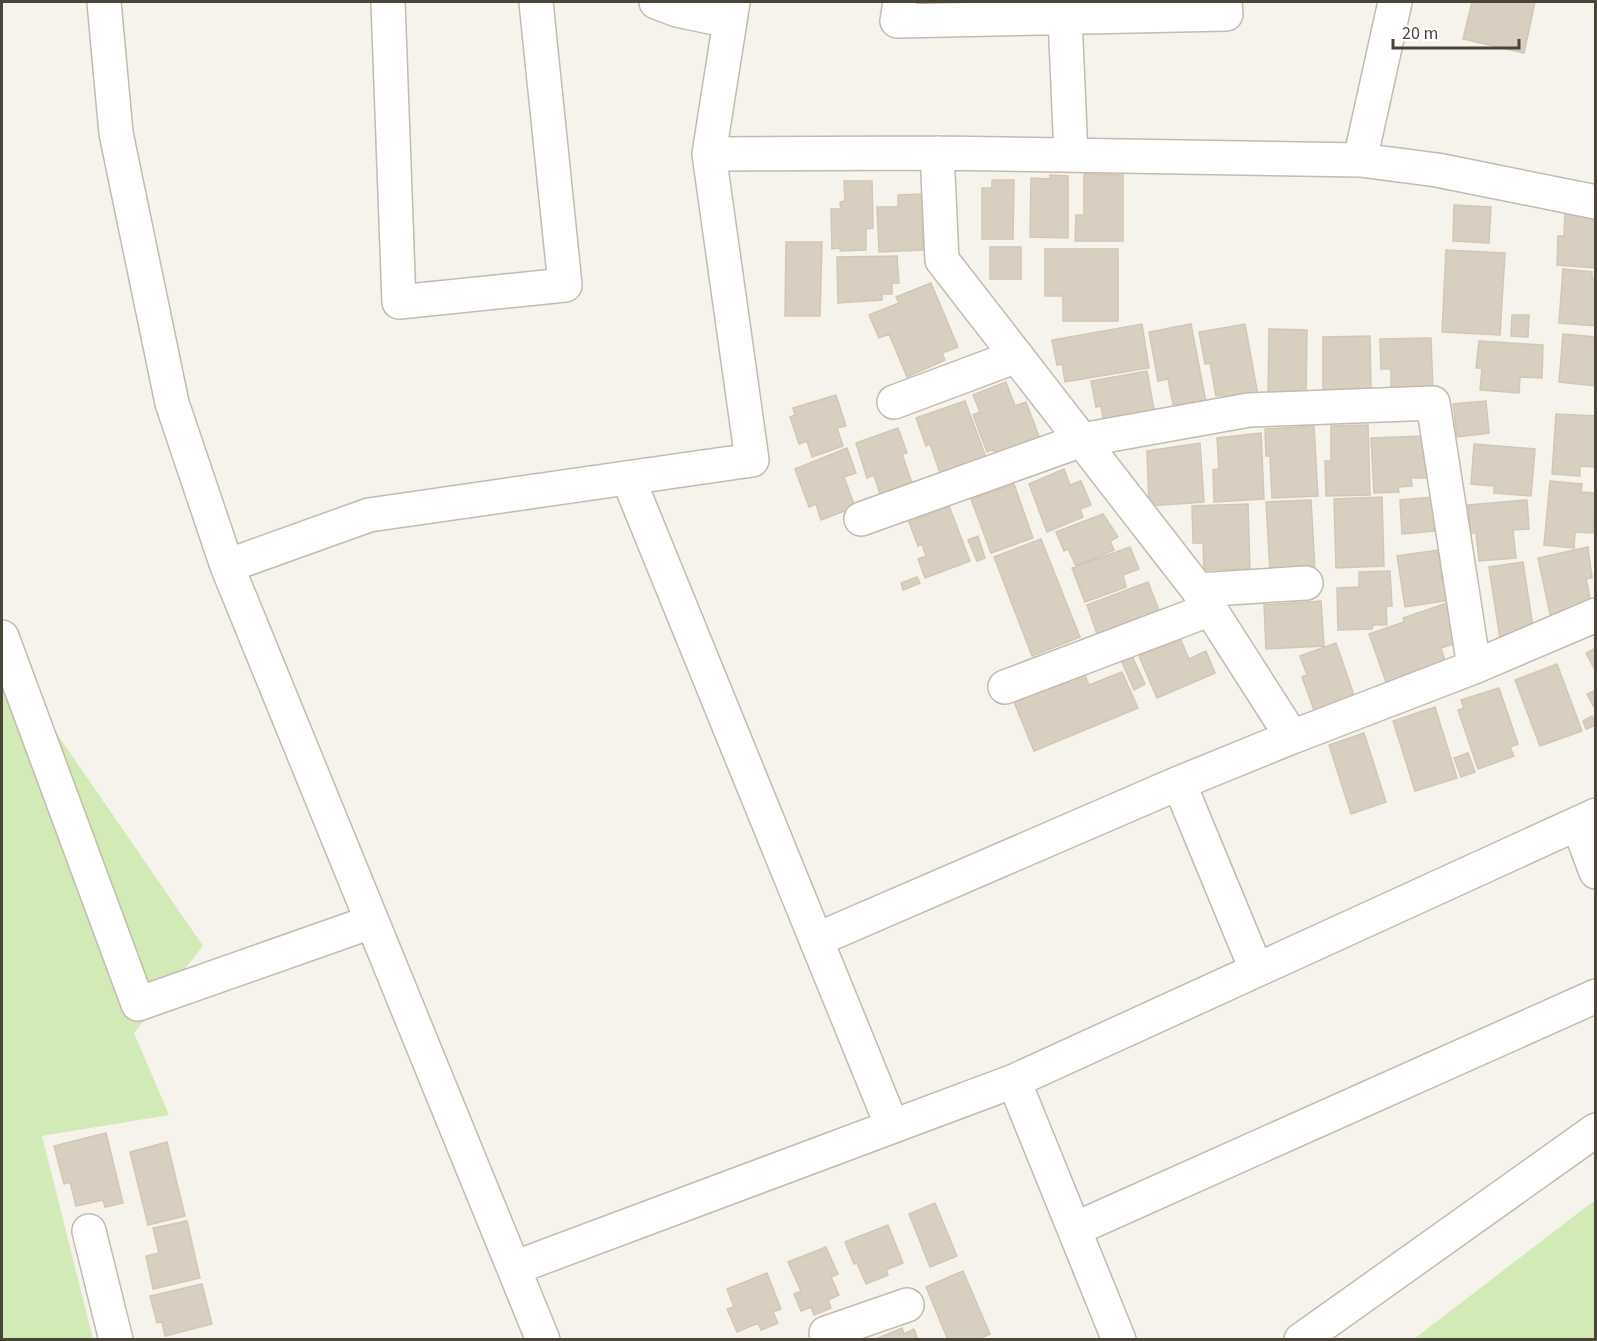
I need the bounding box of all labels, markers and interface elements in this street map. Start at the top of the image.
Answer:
scale bar [1393,12,1519,50]
text: 20 m [1402,21,1438,46]

